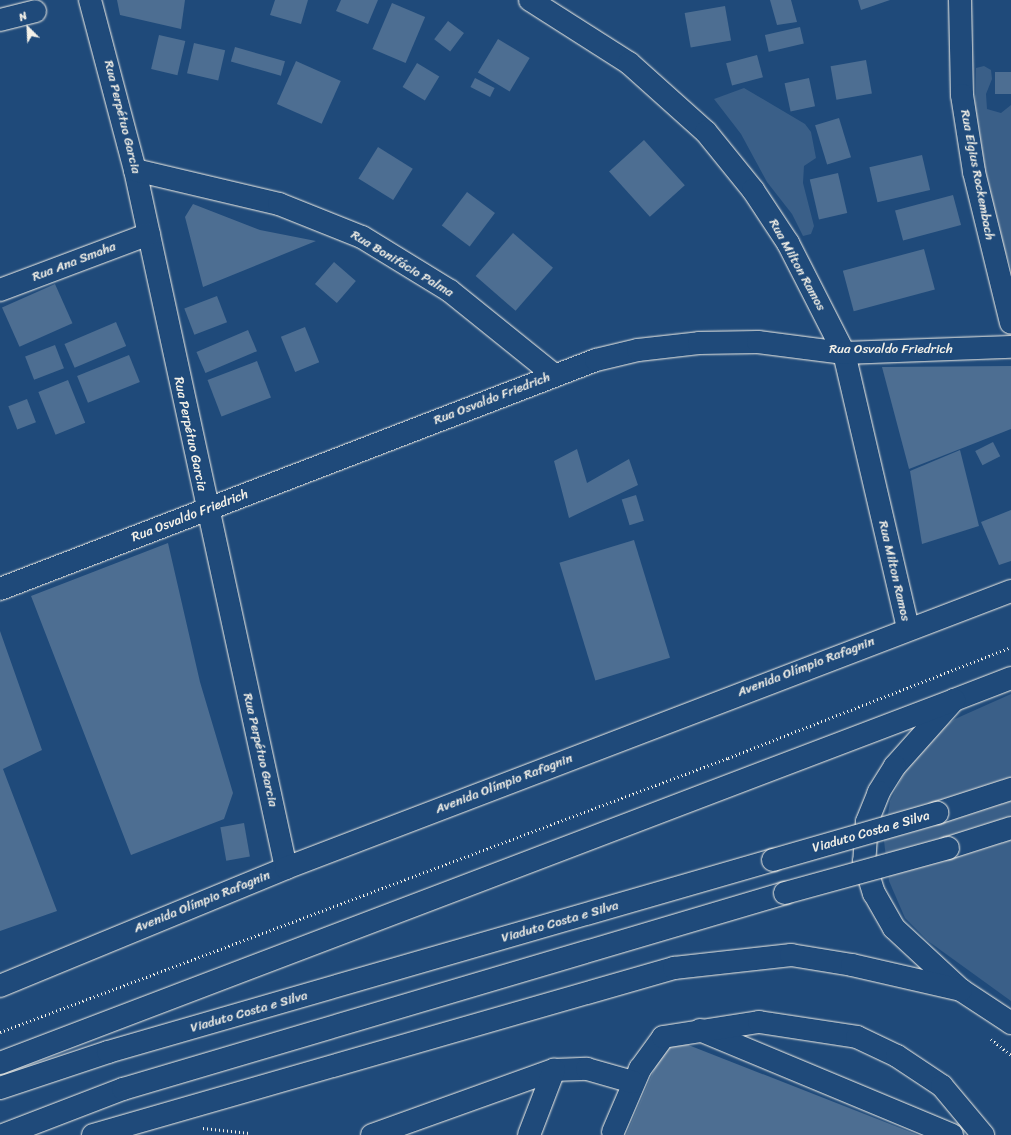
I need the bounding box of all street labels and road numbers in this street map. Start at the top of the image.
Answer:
street label: Rua Perpétuo Garcia [100,58,144,176]
street label: Rua Elgius Rockembach [957,108,997,242]
street label: Rua Milton Ramos [765,216,829,314]
street label: Rua Bonifácio Palma [348,227,456,301]
street label: Rua Ana Smaha [30,239,118,285]
street label: Rua Osvaldo Friedrich [829,341,953,357]
street label: Rua Osvaldo Friedrich [431,369,553,429]
street label: Rua Perpétuo Garcia [170,375,210,493]
street label: Rua Osvaldo Friedrich [129,486,251,546]
street label: Rua Milton Ramos [875,519,913,623]
street label: Avenida Olímpio Rafagnin [735,634,877,700]
street label: Rua Perpétuo Garcia [239,691,281,809]
street label: Avenida Olímpio Rafagnin [433,751,575,817]
street label: Viaduto Costa e Silva [810,808,932,856]
street label: Avenida Olímpio Rafagnin [132,867,272,937]
street label: Viaduto Costa e Silva [499,898,621,946]
street label: Viaduto Costa e Silva [188,988,310,1036]

